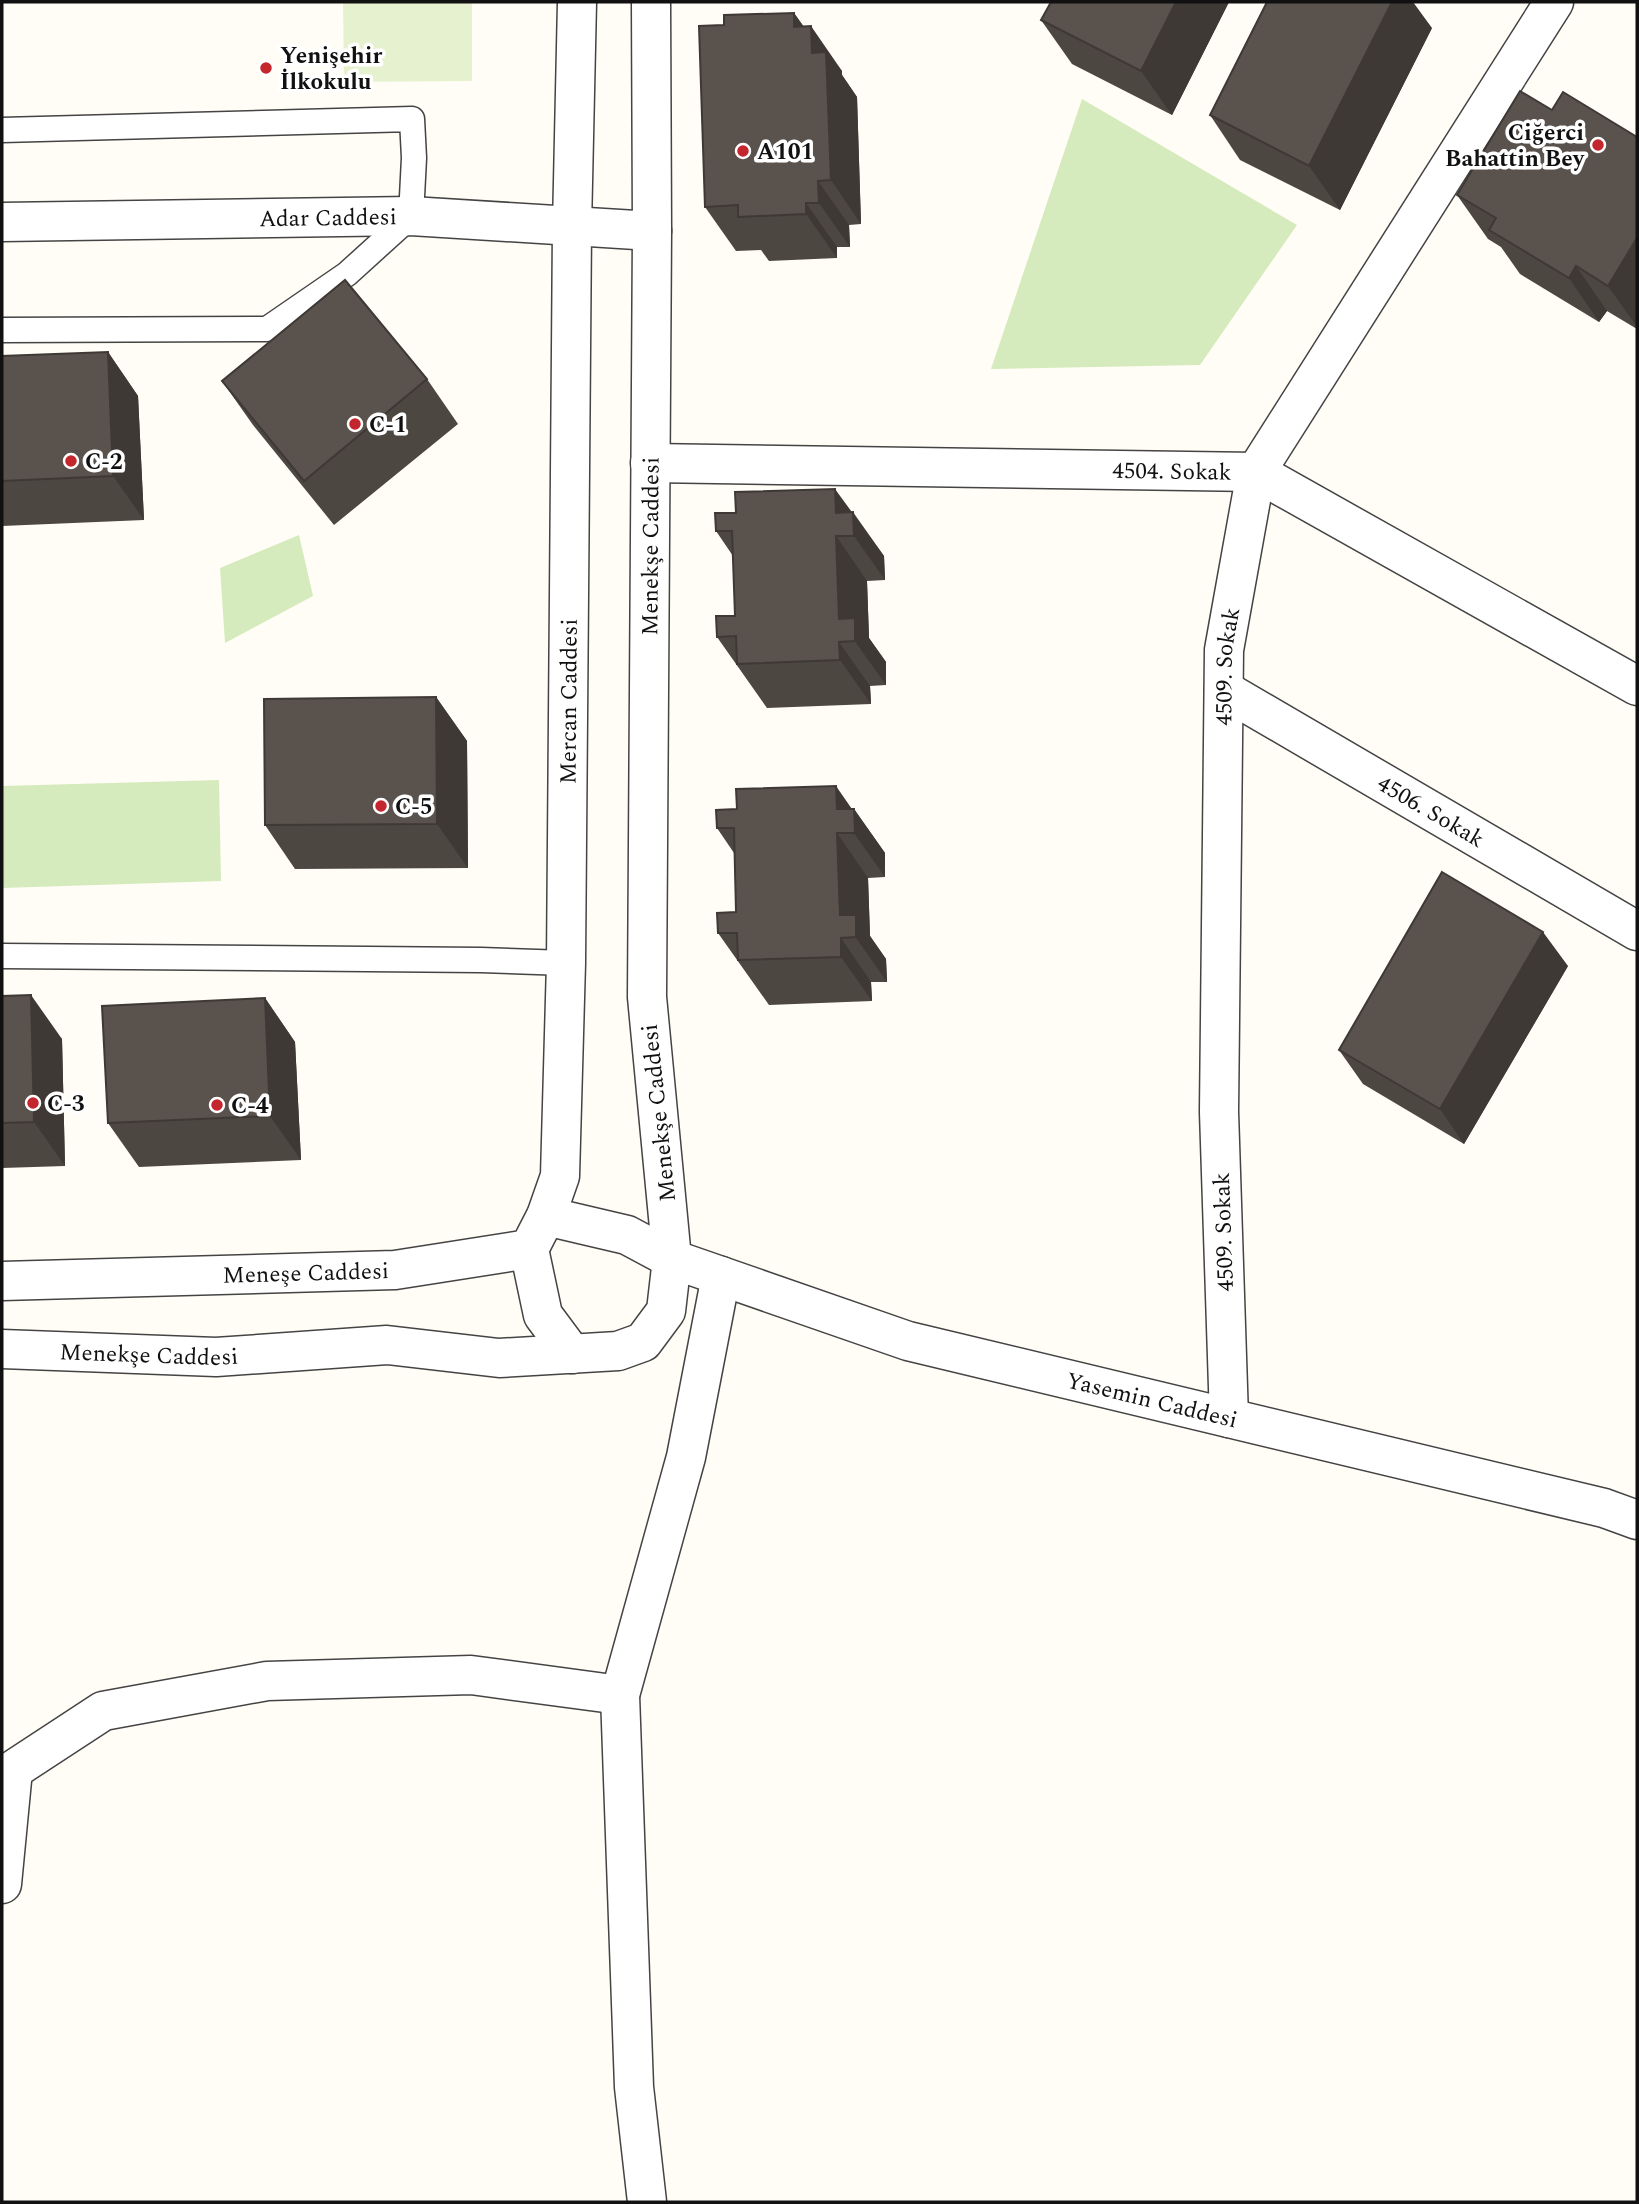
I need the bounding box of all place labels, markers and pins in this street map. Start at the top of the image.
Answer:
place label: Yenişehir İlkokulu [280,39,382,100]
marker: Yenişehir İlkokulu [258,60,274,76]
place label: Ciğerci Bahattin Bey [1445,116,1585,177]
place label: A101 [757,135,814,170]
marker: Ciğerci Bahattin Bey [1590,137,1606,153]
marker: A101 [735,143,751,159]
place label: C-1 [369,408,407,443]
marker: C-1 [347,416,363,432]
place label: C-2 [85,445,123,480]
marker: C-2 [63,453,79,469]
place label: C-5 [395,790,433,825]
marker: C-5 [373,798,389,814]
place label: C-3 [47,1087,85,1122]
place label: C-4 [231,1089,269,1124]
marker: C-3 [25,1095,41,1111]
marker: C-4 [209,1097,225,1113]

